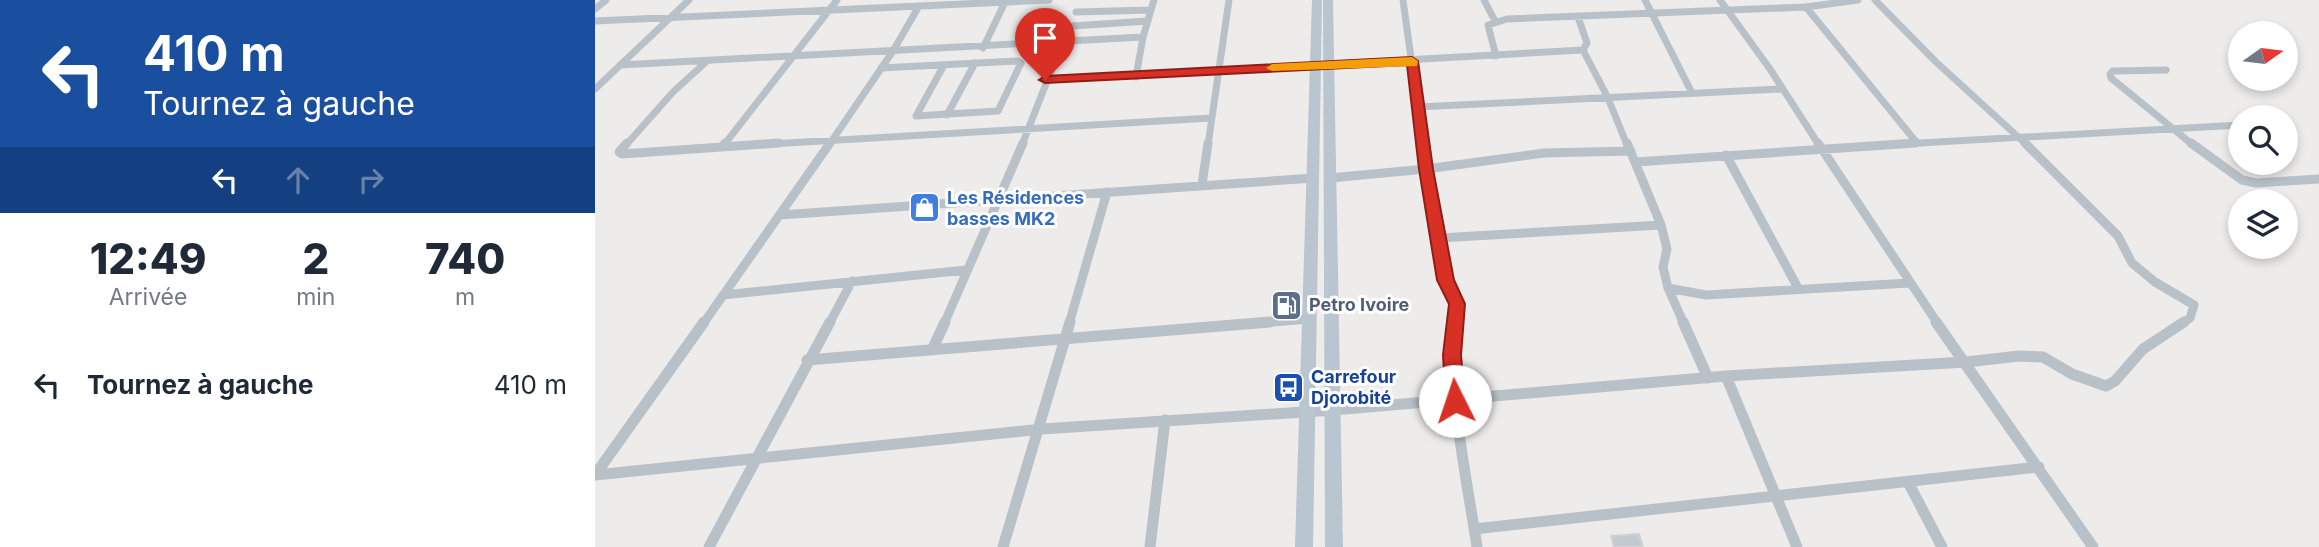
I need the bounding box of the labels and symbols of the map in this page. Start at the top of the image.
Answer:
pin [1015,8,1075,80]
north arrow [2228,21,2298,91]
place label: Les Résidences basses MK2 [947,187,1084,229]
shop icon: Les Résidences basses MK2 [907,191,941,225]
fuel station icon: Petro Ivoire [1269,288,1303,322]
place label: Petro Ivoire [1309,294,1410,315]
position arrow [1418,364,1492,438]
place label: Carrefour Djorobité [1311,366,1396,408]
bus stop icon: Carrefour Djorobité [1271,370,1305,404]

